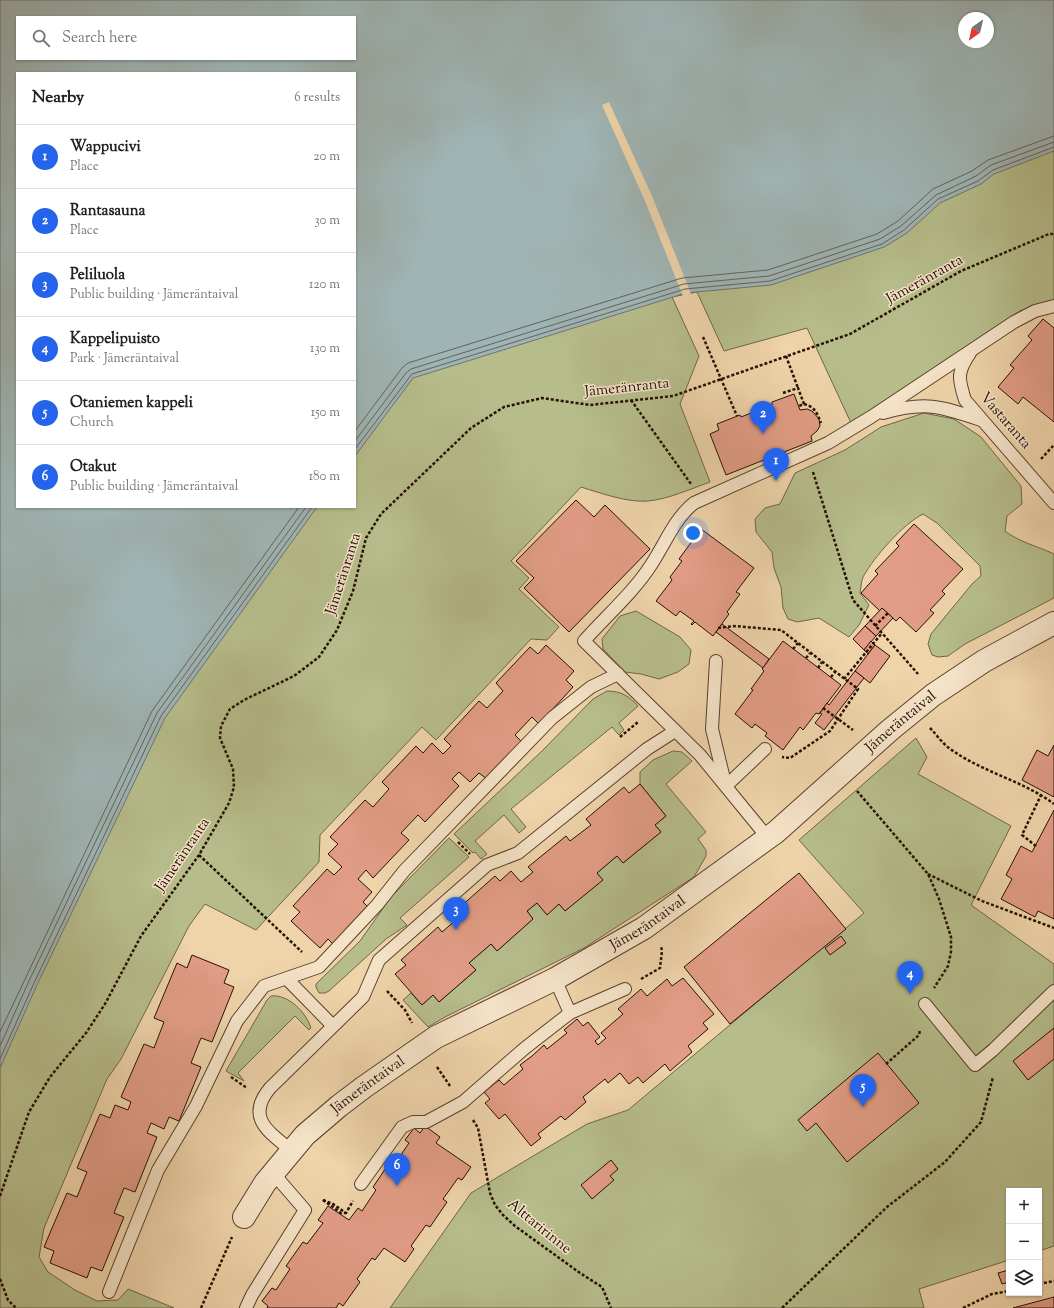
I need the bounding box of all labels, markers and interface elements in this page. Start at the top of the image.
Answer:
north arrow [958,12,994,48]
search box [16,16,356,60]
icon: search [30,27,52,49]
text: Search here [62,28,137,49]
text: Nearby [32,86,84,110]
text: 6 results [294,89,340,107]
text: Wappucivi [70,137,141,158]
text: 1 [43,148,47,166]
text: 20 m [314,148,340,166]
text: Place [70,158,99,176]
text: Rantasauna [70,201,145,222]
text: 2 [42,212,48,230]
text: 30 m [314,212,340,230]
text: Place [70,222,99,240]
street label: Jämeränranta [882,250,967,310]
text: Peliluola [70,265,125,286]
text: 3 [42,276,48,294]
text: 120 m [309,276,340,294]
text: Public building · Jämeräntaival [70,286,238,304]
text: Kappelipuisto [70,329,160,350]
text: 4 [42,340,48,358]
text: 130 m [310,340,340,358]
text: Park · Jämeräntaival [70,350,179,368]
street label: Jämeränranta [583,373,670,403]
street label: Vastaranta [974,388,1036,454]
text: Otaniemen kappeli [70,393,193,414]
pin: 2 [750,401,776,434]
text: 5 [43,404,47,422]
text: 150 m [311,404,340,422]
text: Church [70,414,114,432]
pin: 1 [763,448,789,481]
text: Otakut [70,457,117,478]
text: 6 [42,468,48,486]
text: 180 m [309,468,340,486]
text: Public building · Jämeräntaival [70,478,238,496]
your location [683,523,703,543]
street label: Jämeränranta [321,530,367,619]
street label: Jämeräntaival [860,686,941,758]
street label: Jämeränranta [150,814,216,897]
street label: Jämeräntaival [605,890,690,956]
pin: 3 [443,897,469,930]
pin: 4 [897,961,923,994]
street label: Jämeräntaival [326,1051,409,1120]
pin: 5 [850,1074,876,1107]
pin: 6 [384,1153,410,1186]
map controls [1006,1188,1042,1296]
button: + [1006,1188,1042,1224]
street label: Alttaririnne [502,1194,576,1260]
button: − [1006,1224,1042,1260]
button: layers [1006,1260,1042,1296]

